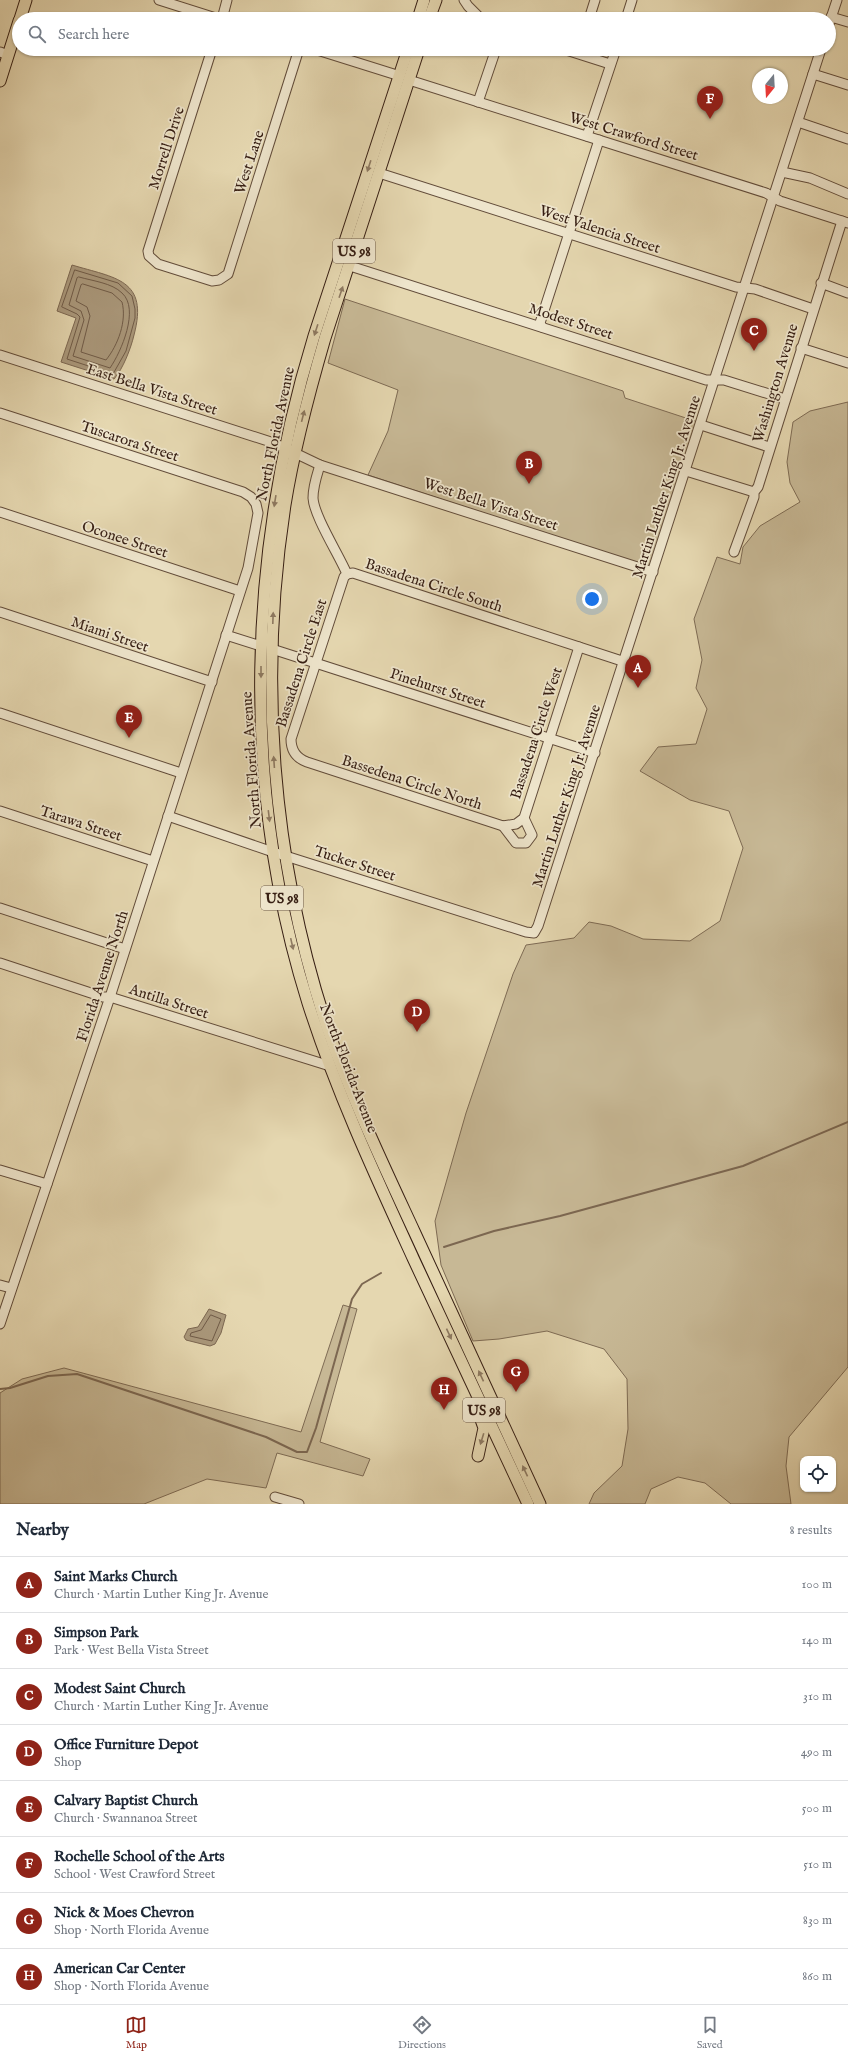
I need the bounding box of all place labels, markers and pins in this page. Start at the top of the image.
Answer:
pin: F [697,86,723,119]
pin: C [741,318,767,351]
pin: B [516,451,542,484]
pin: A [625,655,651,688]
pin: E [116,705,142,738]
pin: D [404,999,430,1032]
pin: G [503,1359,529,1392]
pin: H [431,1377,457,1410]

